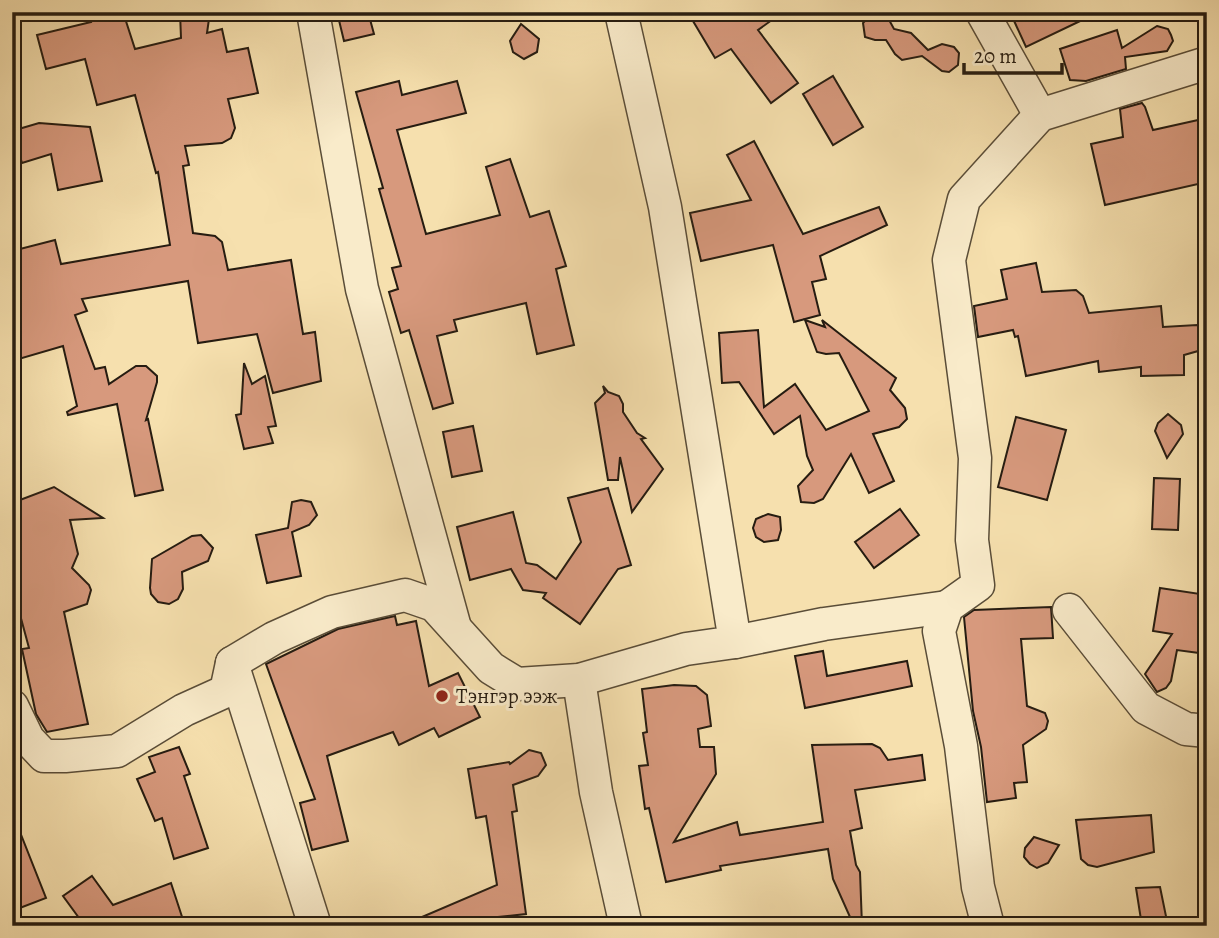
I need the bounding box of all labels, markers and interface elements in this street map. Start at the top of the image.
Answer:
scale bar [964,32,1062,76]
text: 20 m [974,42,1017,70]
place label: Тэнгэр ээж [456,682,558,710]
marker: Тэнгэр ээж [434,688,450,704]

